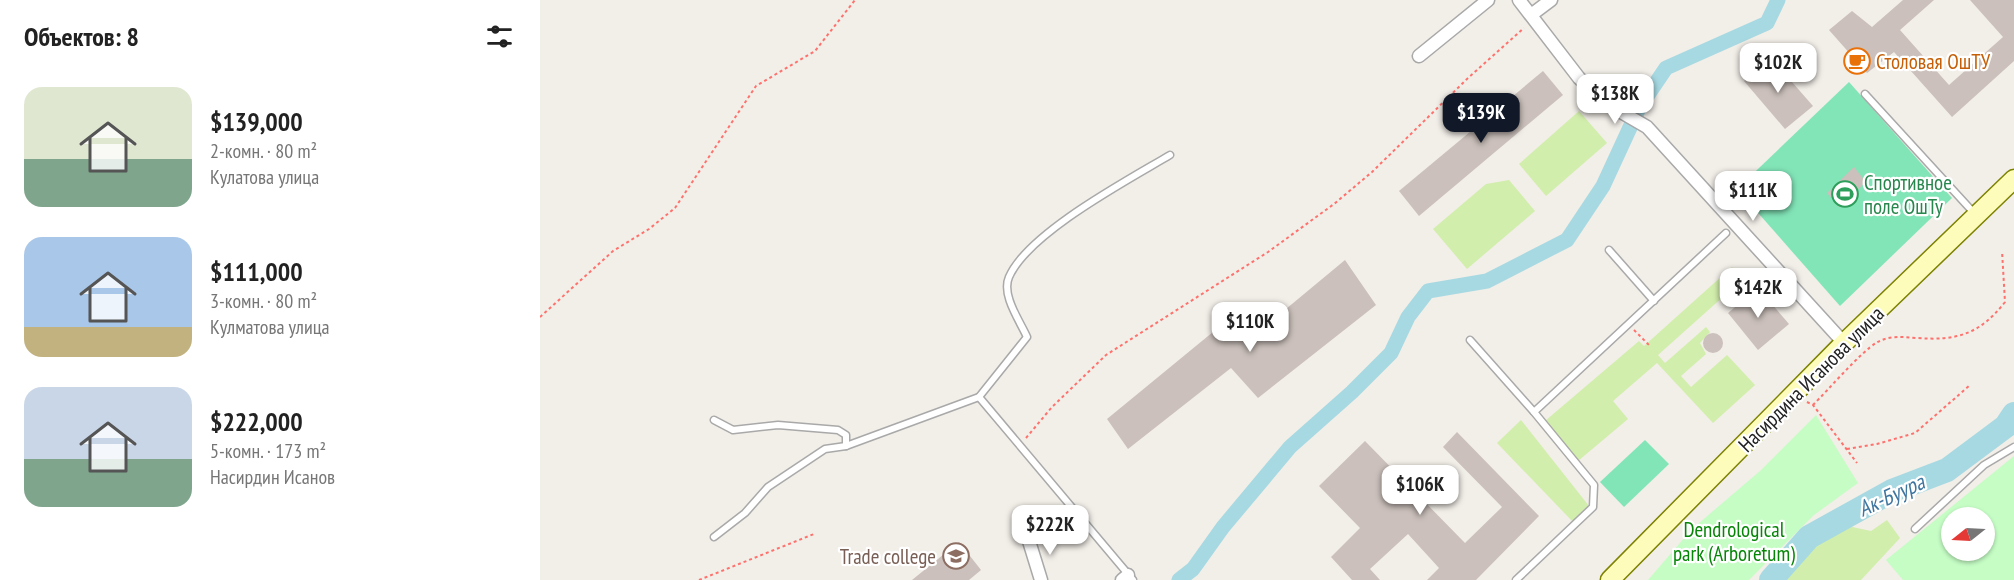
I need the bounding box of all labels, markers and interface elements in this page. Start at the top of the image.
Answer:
text: Объектов: 8 [24,20,139,53]
icon: filters [483,20,516,53]
pin: $102K [1736,43,1820,94]
cafe icon: Столовая ОшТУ [1842,46,1872,76]
place label: Столовая ОшТУ [1876,48,1991,75]
text: $102K [1754,49,1802,75]
pin: $138K [1573,74,1657,125]
text: $138K [1591,80,1639,106]
pin: $139K [1439,93,1523,144]
text: $139K [1457,99,1505,125]
text: $139,000 [210,105,303,138]
icon: home [72,111,144,183]
text: 2-комн. · 80 m² [210,138,317,164]
text: Кулатова улица [210,164,319,190]
place label: Спортивное поле ОшТу [1864,169,1952,220]
pin: $111K [1711,171,1795,222]
text: $111K [1729,177,1777,203]
sports icon: Спортивное поле ОшТу [1830,179,1860,209]
text: $111,000 [210,255,303,288]
icon: home [72,261,144,333]
pin: $142K [1716,268,1800,319]
text: $142K [1734,274,1782,300]
text: 3-комн. · 80 m² [210,288,317,314]
street label: Насирдина Исанова улица [1732,300,1890,458]
pin: $110K [1208,302,1292,353]
text: $110K [1226,308,1274,334]
text: Кулматова улица [210,314,330,340]
text: $222,000 [210,405,303,438]
icon: home [72,411,144,483]
text: 5-комн. · 173 m² [210,438,326,464]
text: Насирдин Исанов [210,464,335,490]
pin: $106K [1378,465,1462,516]
water label: Ак-Буура [1853,467,1930,523]
text: $106K [1396,471,1444,497]
pin: $222K [1008,505,1092,556]
north arrow [1941,507,1995,561]
map controls [1941,507,1995,561]
text: $222K [1026,511,1074,537]
park label: Dendrological park (Arboretum) [1673,516,1795,567]
school or university icon: Trade college [941,541,971,571]
place label: Trade college [840,543,936,570]

